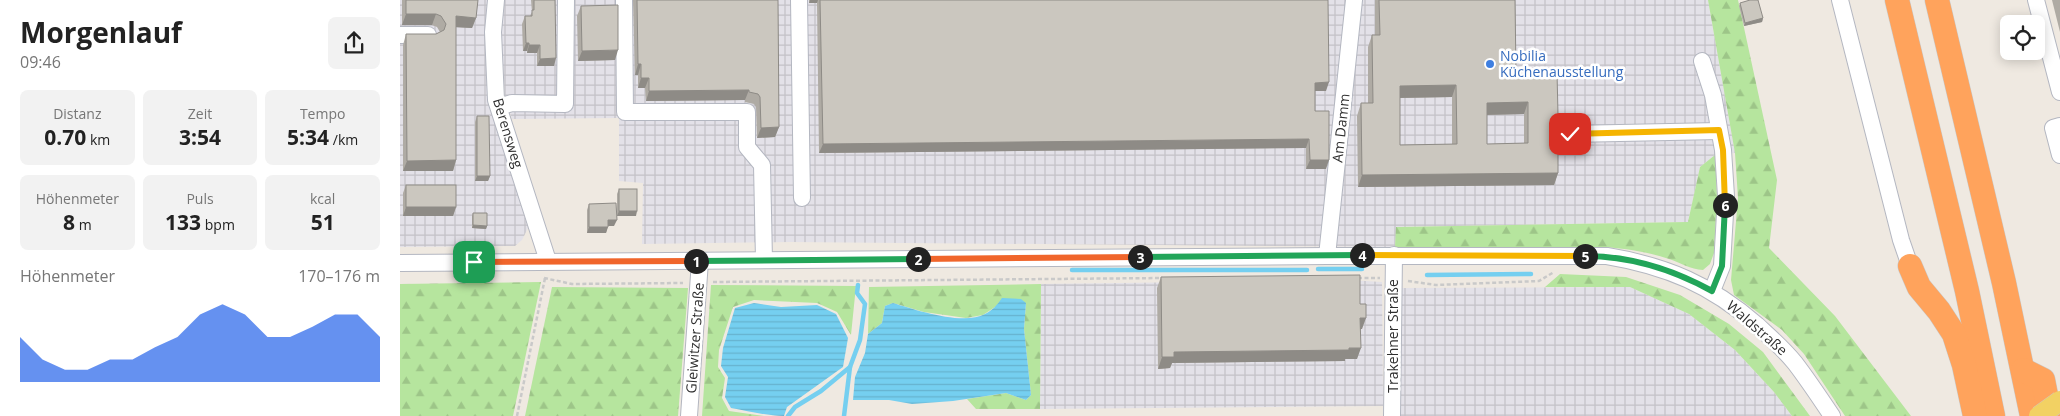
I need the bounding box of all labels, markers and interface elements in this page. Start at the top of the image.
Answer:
text: Morgenlauf [20,13,182,51]
map controls [2000,15,2045,60]
button: locate [2000,15,2045,60]
button: share [328,17,380,69]
place label: Nobilia Küchenausstellung [1500,46,1624,81]
text: 09:46 [20,51,61,73]
marker: Nobilia Küchenausstellung [1484,58,1496,70]
street label: Am Damm [1327,92,1354,163]
street label: Berensweg [489,96,528,170]
text: Distanz [53,104,101,123]
text: Zeit [188,104,212,123]
text: Tempo [300,104,345,123]
pin [1549,113,1591,155]
icon: check [1556,120,1584,148]
text: 0.70 [44,123,86,151]
text: 3:54 [179,123,221,151]
text: 5:34 [287,123,329,151]
text: km [86,130,110,149]
text: /km [329,130,358,149]
text: Höhenmeter [36,189,119,208]
text: Puls [186,189,214,208]
text: kcal [310,189,335,208]
pin: 6 [1712,192,1738,218]
text: 6 [1721,196,1730,215]
text: 8 [63,208,75,236]
text: 133 [165,208,201,236]
text: 51 [311,208,335,236]
text: m [75,215,92,234]
text: bpm [201,215,235,234]
pin [453,241,495,283]
pin: 4 [1350,242,1374,268]
pin: 3 [1128,244,1152,270]
pin: 5 [1572,244,1598,268]
pin: 2 [906,246,930,272]
text: 4 [1358,246,1367,265]
text: 5 [1581,247,1590,266]
icon: arrive [460,248,488,276]
pin: 1 [684,248,708,274]
text: 3 [1136,248,1145,267]
text: 2 [914,250,923,269]
text: 1 [692,252,701,271]
text: Höhenmeter [20,265,115,287]
text: 170–176 m [298,265,380,287]
street label: Trakehner Straße [1383,279,1402,393]
street label: Gleiwitzer Straße [681,282,708,394]
street label: Waldstraße [1723,296,1792,359]

